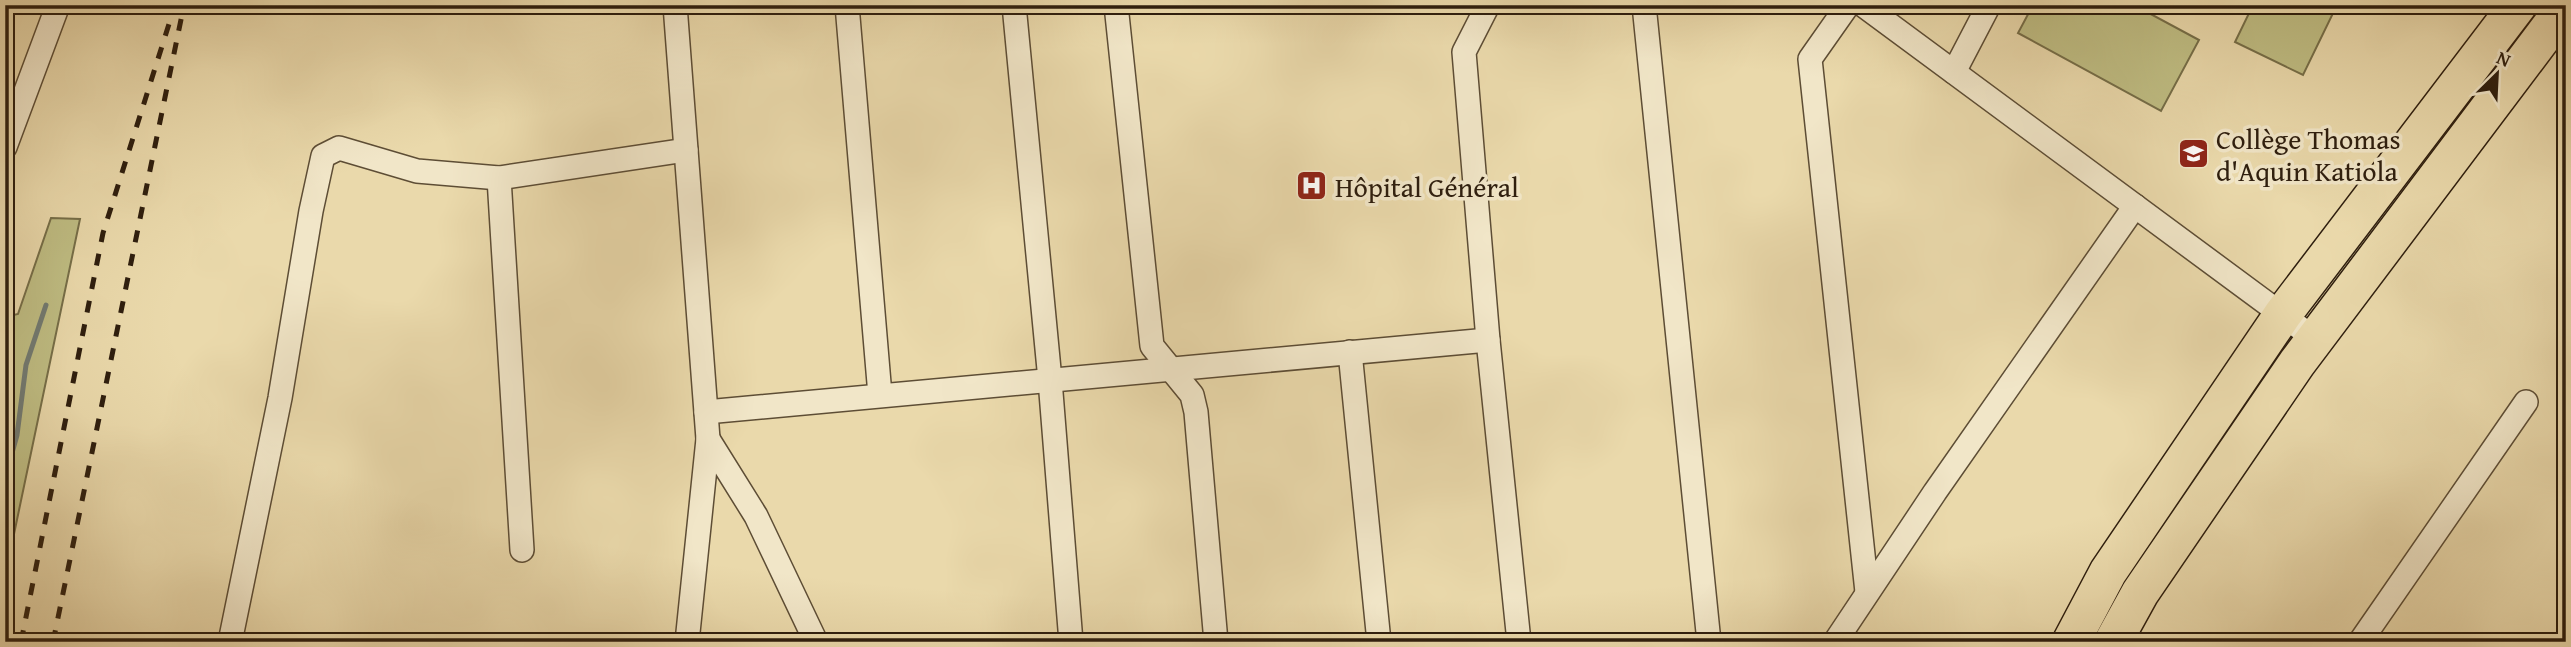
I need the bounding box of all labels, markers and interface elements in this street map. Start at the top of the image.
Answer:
north arrow [2462,38,2532,108]
text: N [2492,43,2516,74]
place label: Collège Thomas d'Aquin Katiola [2216,118,2401,191]
school or university icon: Collège Thomas d'Aquin Katiola [2176,137,2210,171]
place label: Hôpital Général [1335,166,1519,207]
hospital icon: Hôpital Général [1295,169,1329,203]

